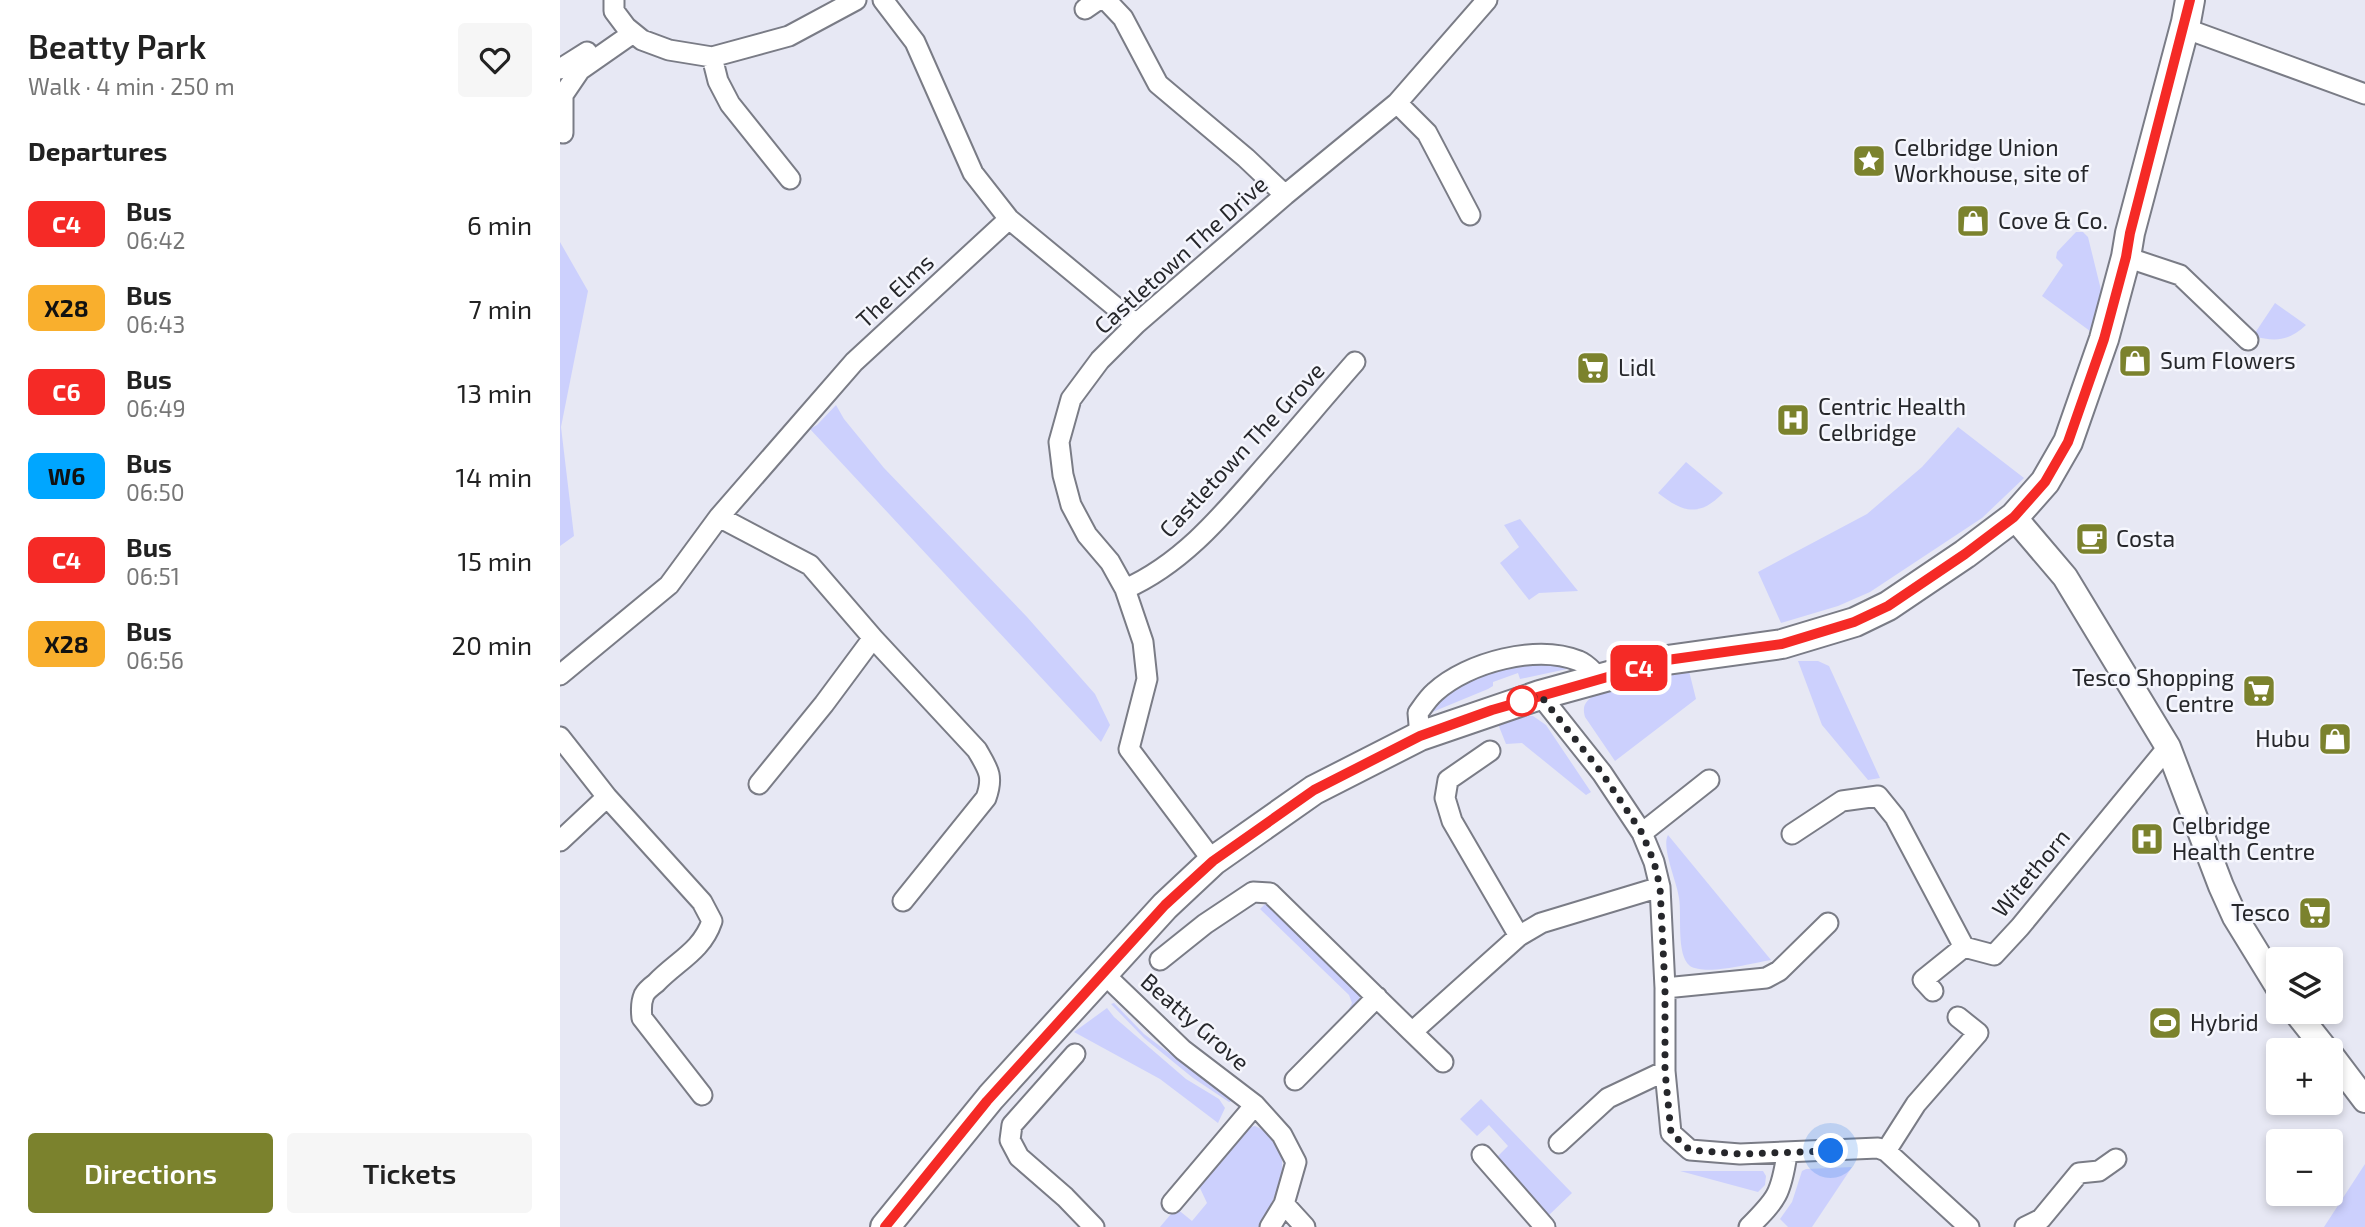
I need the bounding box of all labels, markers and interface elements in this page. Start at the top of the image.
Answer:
button: heart [458,23,532,97]
text: Beatty Park [28,26,206,66]
text: Walk · 4 min · 250 m [28,72,235,100]
place label: Celbridge Union Workhouse, site of [1894,133,2090,187]
text: Departures [28,135,167,166]
place icon: Celbridge Union Workhouse, site of [1850,142,1888,180]
street label: Castletown The Drive [1088,169,1273,339]
text: Bus [126,195,172,226]
shop icon: Cove & Co. [1954,202,1992,240]
place label: Cove & Co. [1998,206,2108,234]
text: C4 [52,209,81,238]
text: 6 min [467,209,532,240]
text: 06:42 [126,226,186,254]
street label: The Elms [850,247,939,333]
text: Bus [126,279,172,310]
text: X28 [44,293,89,322]
text: 7 min [469,293,532,324]
text: 06:43 [126,310,185,338]
shop icon: Sum Flowers [2116,342,2154,380]
place label: Sum Flowers [2160,346,2296,374]
supermarket icon: Lidl [1574,349,1612,387]
place label: Lidl [1618,353,1656,381]
street label: Castletown The Grove [1153,356,1330,543]
text: Bus [126,363,172,394]
text: C6 [52,377,81,406]
text: 13 min [457,377,532,408]
place label: Centric Health Celbridge [1818,392,1966,446]
text: 06:49 [126,394,186,422]
hospital icon: Centric Health Celbridge [1774,401,1812,439]
text: Bus [126,447,172,478]
text: W6 [48,461,85,490]
text: 14 min [456,461,532,492]
text: 06:50 [126,478,185,506]
cafe icon: Costa [2073,520,2111,558]
place label: Costa [2116,524,2175,552]
text: Bus [126,531,172,562]
text: C4 [52,545,81,574]
text: 15 min [458,545,532,576]
text: 06:51 [126,562,180,590]
text: Bus [126,615,172,646]
text: X28 [44,629,89,658]
text: 20 min [452,629,532,660]
line badge: C4 [1608,645,1670,691]
text: 06:56 [126,646,184,674]
text: C4 [1624,653,1654,682]
place label: Tesco Shopping Centre [2072,663,2234,717]
supermarket icon: Tesco Shopping Centre [2240,672,2278,710]
unlabelled marker [1507,686,1537,716]
shop icon: Hubu [2316,720,2354,758]
place label: Hubu [2255,724,2310,752]
place label: Celbridge Health Centre [2172,811,2315,865]
hospital icon: Celbridge Health Centre [2128,820,2166,858]
street label: Witethorn [1985,823,2075,922]
supermarket icon: Tesco [2296,894,2334,932]
place label: Tesco [2231,898,2290,926]
map controls [2266,947,2343,1206]
button: layers [2266,947,2343,1024]
street label: Beatty Grove [1136,967,1256,1076]
sports icon: Hybrid [2146,1004,2184,1042]
place label: Hybrid [2190,1008,2259,1036]
button: + [2266,1038,2343,1115]
button: − [2266,1129,2343,1206]
button: Directions [28,1133,273,1213]
button: Tickets [287,1133,532,1213]
your location [1813,1133,1848,1168]

